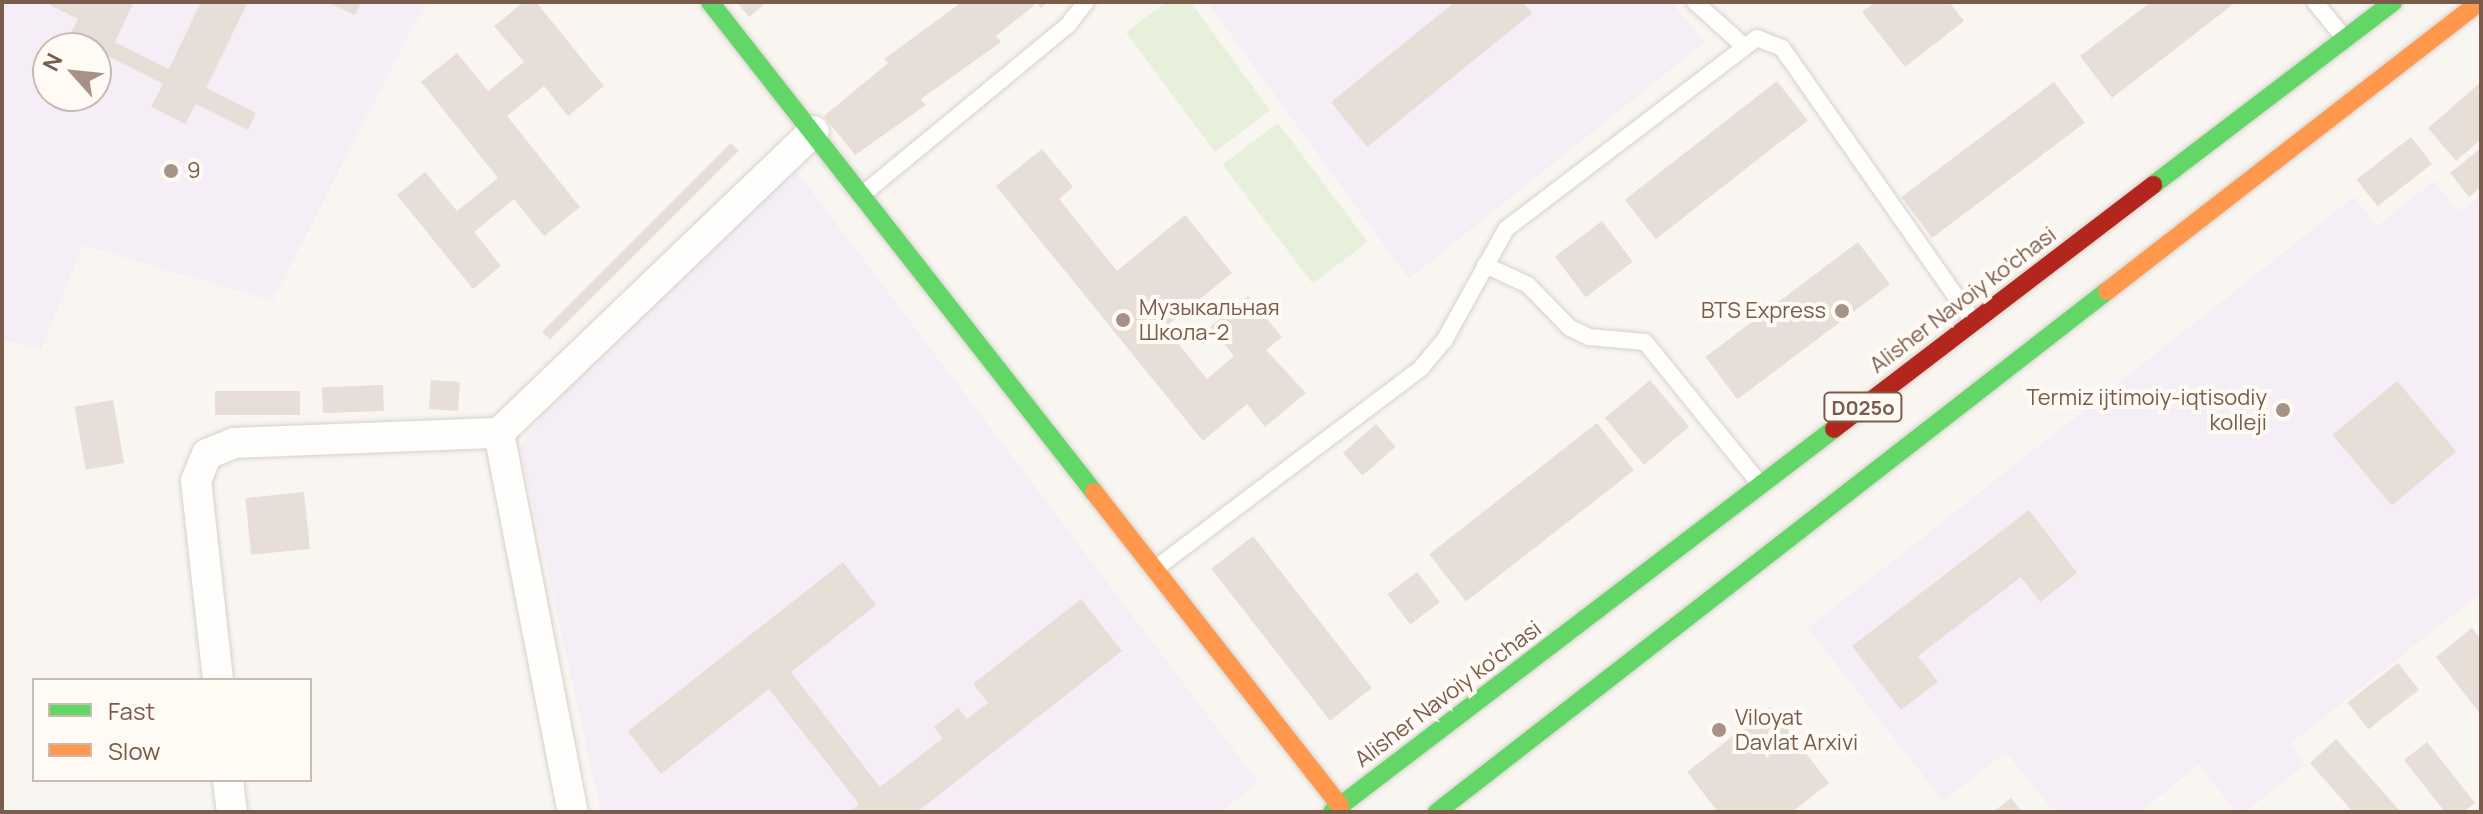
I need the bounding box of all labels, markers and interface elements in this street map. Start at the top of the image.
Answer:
north arrow [32,32,112,112]
text: N [35,48,69,76]
place label: 9 [187,158,201,184]
marker: 9 [162,162,180,180]
street label: Alisher Navoiy ko’chasi [1865,221,2061,379]
place label: Музыкальная Школа-2 [1139,294,1280,346]
place label: BTS Express [1701,298,1826,324]
marker: BTS Express [1833,302,1851,320]
marker: Музыкальная Школа-2 [1114,311,1132,329]
place label: Termiz ijtimoiy-iqtisodiy kolleji [2026,384,2267,436]
road number: D025o [1823,391,1903,423]
marker: Termiz ijtimoiy-iqtisodiy kolleji [2274,401,2292,419]
street label: Alisher Navoiy ko’chasi [1350,615,1546,773]
legend [32,678,312,782]
text: Fast [108,694,155,727]
place label: Viloyat Davlat Arxivi [1735,704,1858,756]
marker: Viloyat Davlat Arxivi [1710,721,1728,739]
text: Slow [108,734,161,767]

